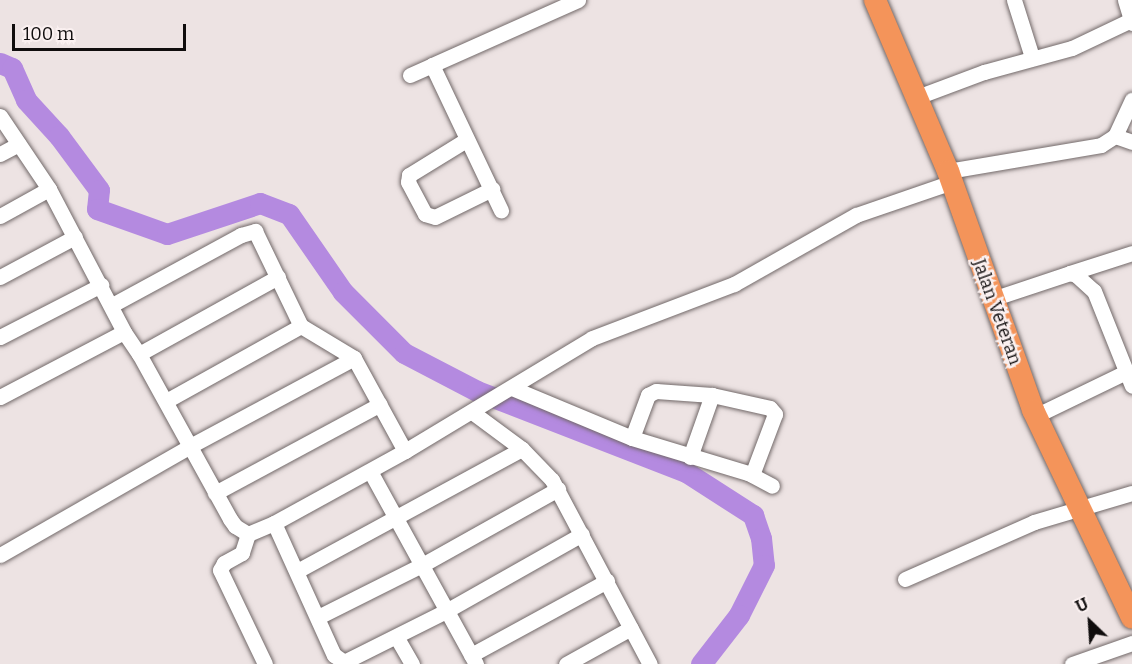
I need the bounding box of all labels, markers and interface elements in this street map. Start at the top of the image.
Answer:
scale bar [15,12,189,50]
text: 100 m [23,23,74,45]
street label: Jalan Veteran [968,256,1026,368]
north arrow [1060,592,1120,652]
text: U [1073,594,1092,616]

